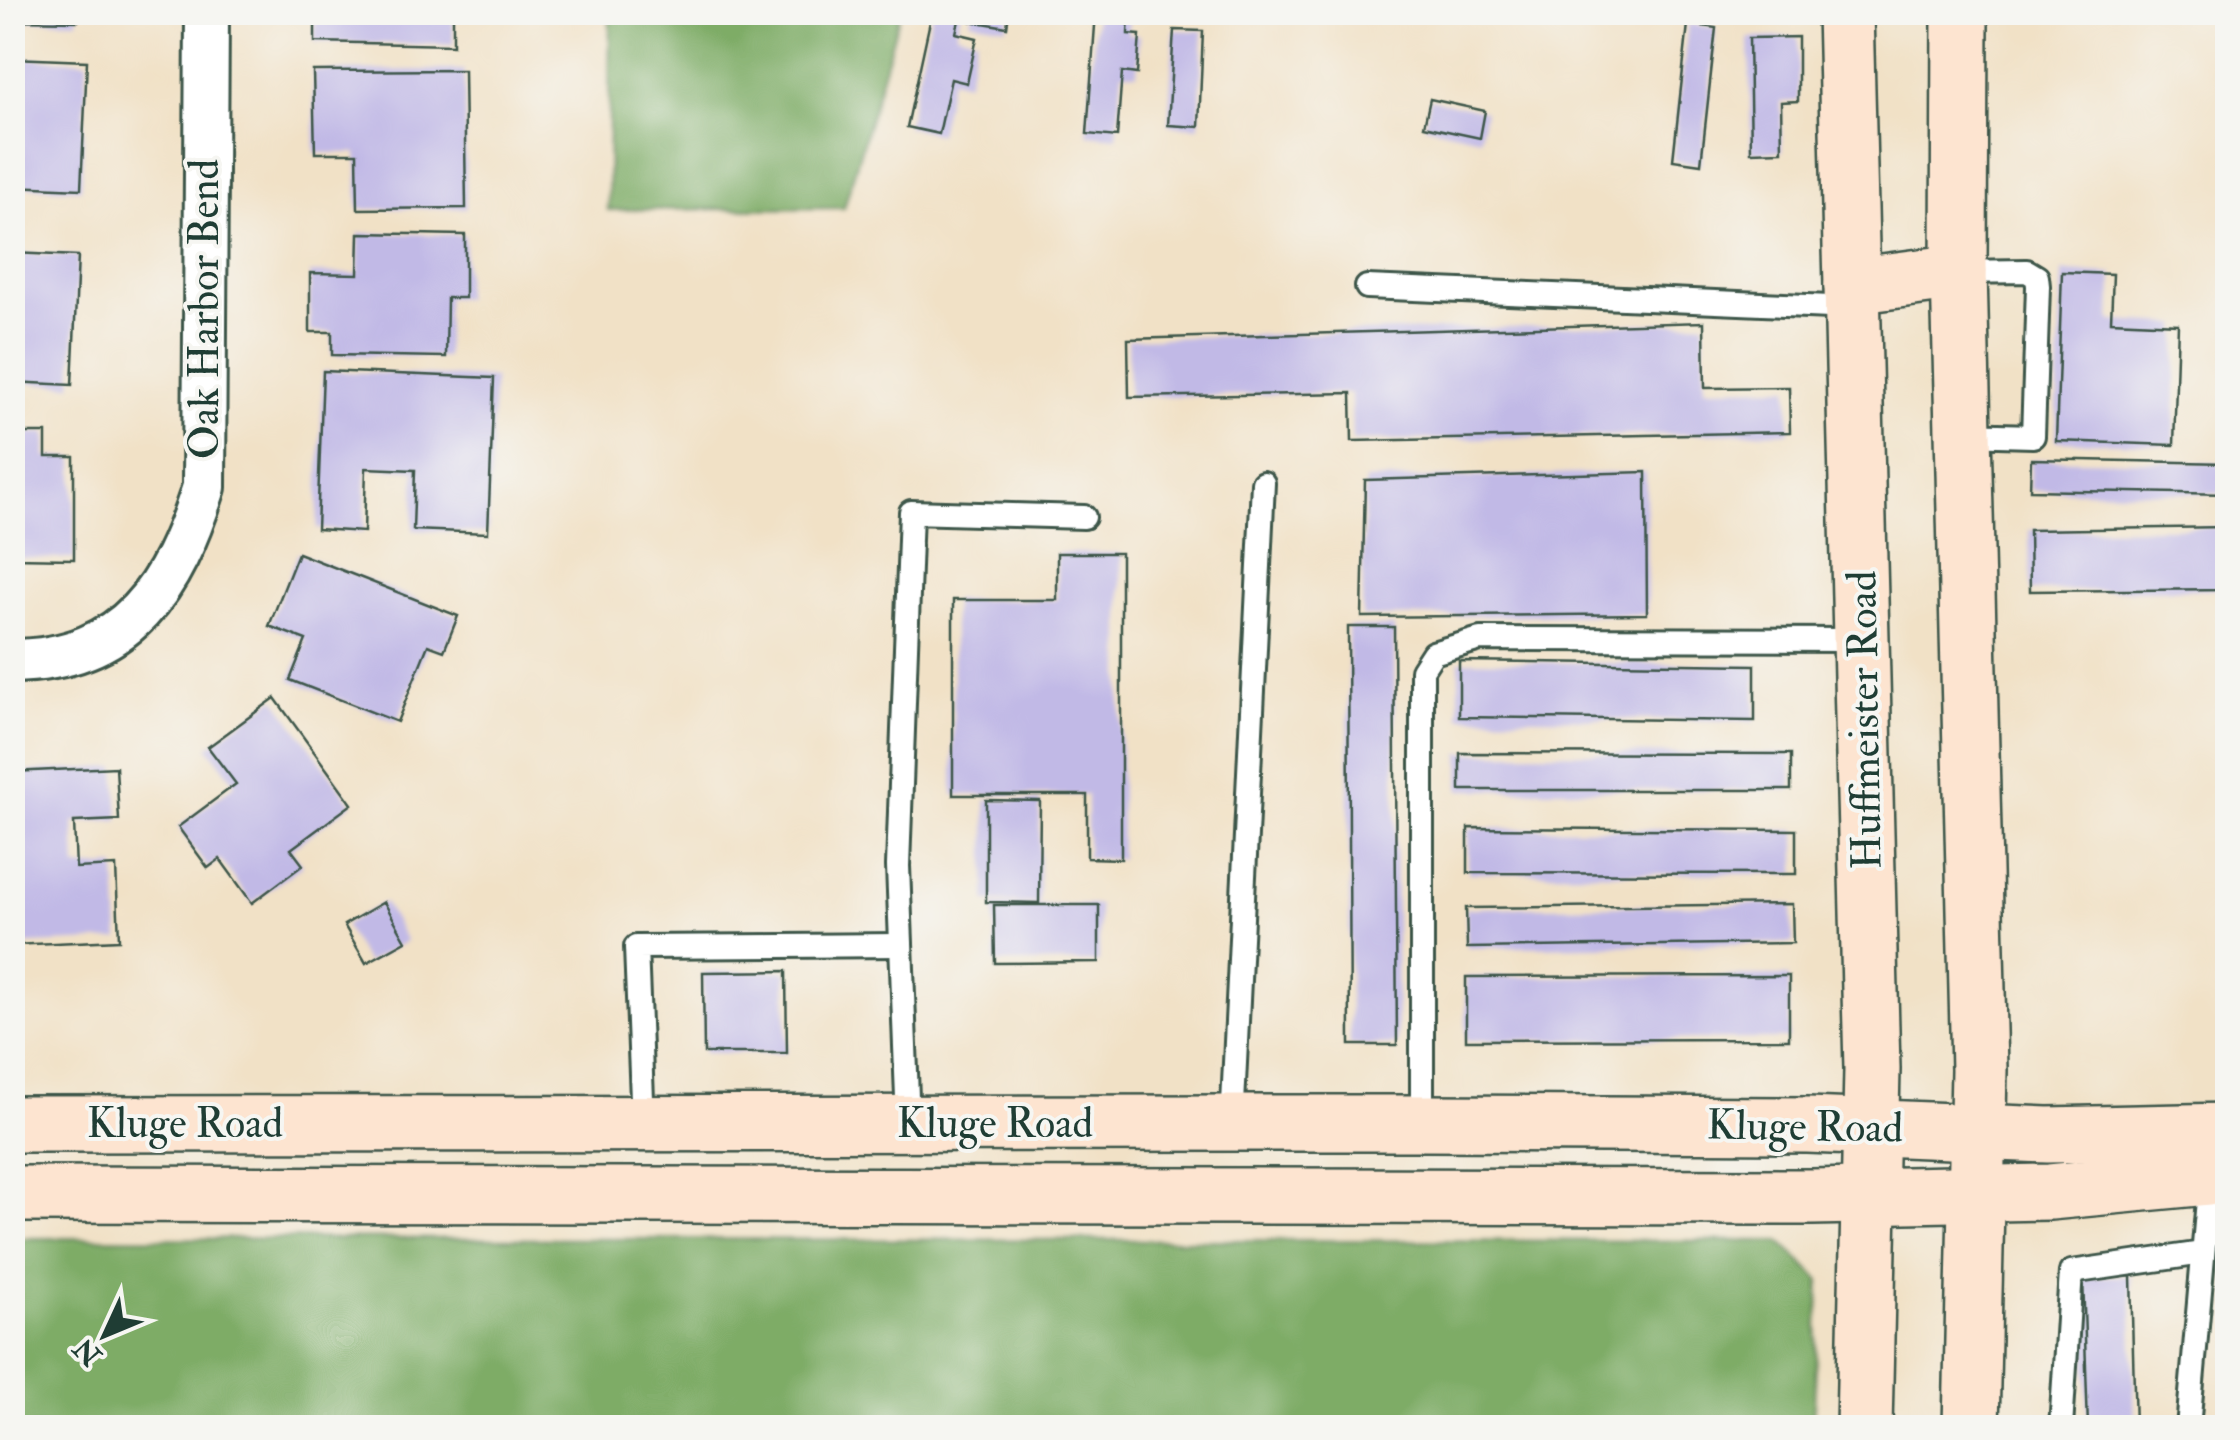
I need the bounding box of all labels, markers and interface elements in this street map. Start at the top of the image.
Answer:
street label: Oak Harbor Bend [179,159,231,459]
street label: Huffmeister Road [1836,570,1894,870]
street label: Kluge Road [87,1098,284,1150]
street label: Kluge Road [897,1098,1094,1150]
street label: Kluge Road [1706,1099,1904,1155]
north arrow [55,1285,155,1385]
text: N [66,1329,110,1373]

